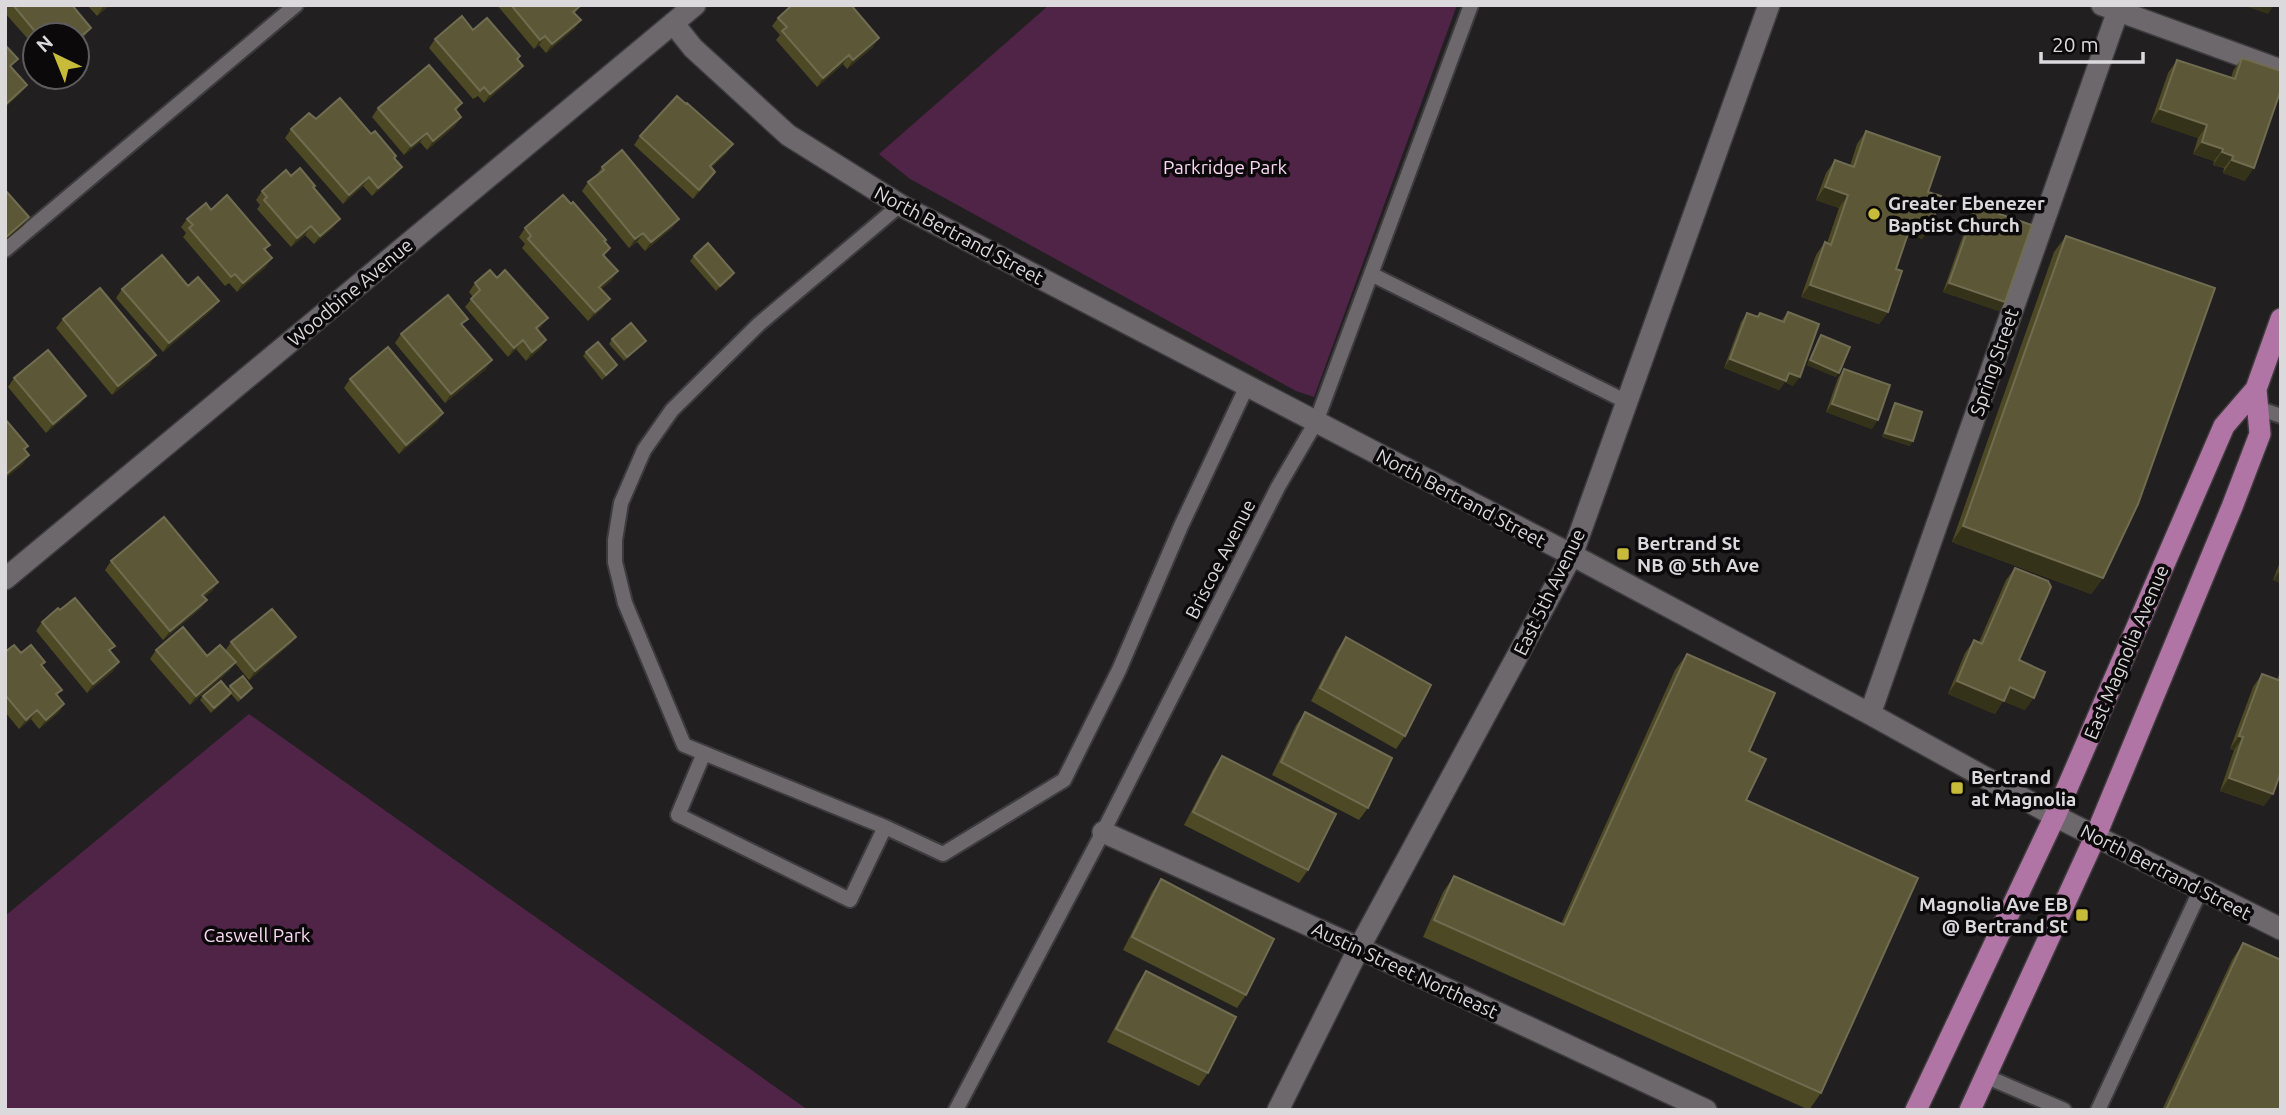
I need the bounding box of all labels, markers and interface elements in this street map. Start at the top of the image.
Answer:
north arrow [21,21,91,91]
scale bar [2041,21,2142,65]
text: N [32,31,57,56]
text: 20 m [2052,32,2099,56]
park label: Parkridge Park [1163,156,1287,178]
street label: North Bertrand Street [871,181,1048,289]
place label: Greater Ebenezer Baptist Church [1888,192,2045,236]
marker: Greater Ebenezer Baptist Church [1866,206,1882,222]
street label: Woodbine Avenue [283,233,417,351]
street label: Spring Street [1965,305,2023,419]
street label: North Bertrand Street [1373,444,1550,552]
street label: Briscoe Avenue [1180,496,1260,622]
street label: East 5th Avenue [1509,525,1589,659]
place label: Bertrand St NB @ 5th Ave [1637,532,1759,576]
marker: Bertrand St NB @ 5th Ave [1615,546,1631,562]
street label: East Magnolia Avenue [2079,561,2173,743]
place label: Bertrand at Magnolia [1971,766,2076,810]
marker: Bertrand at Magnolia [1949,780,1965,796]
street label: North Bertrand Street [2077,820,2255,925]
place label: Magnolia Ave EB @ Bertrand St [1919,893,2068,937]
marker: Magnolia Ave EB @ Bertrand St [2074,907,2090,923]
street label: Austin Street Northeast [1309,917,1502,1023]
park label: Caswell Park [204,924,311,946]

